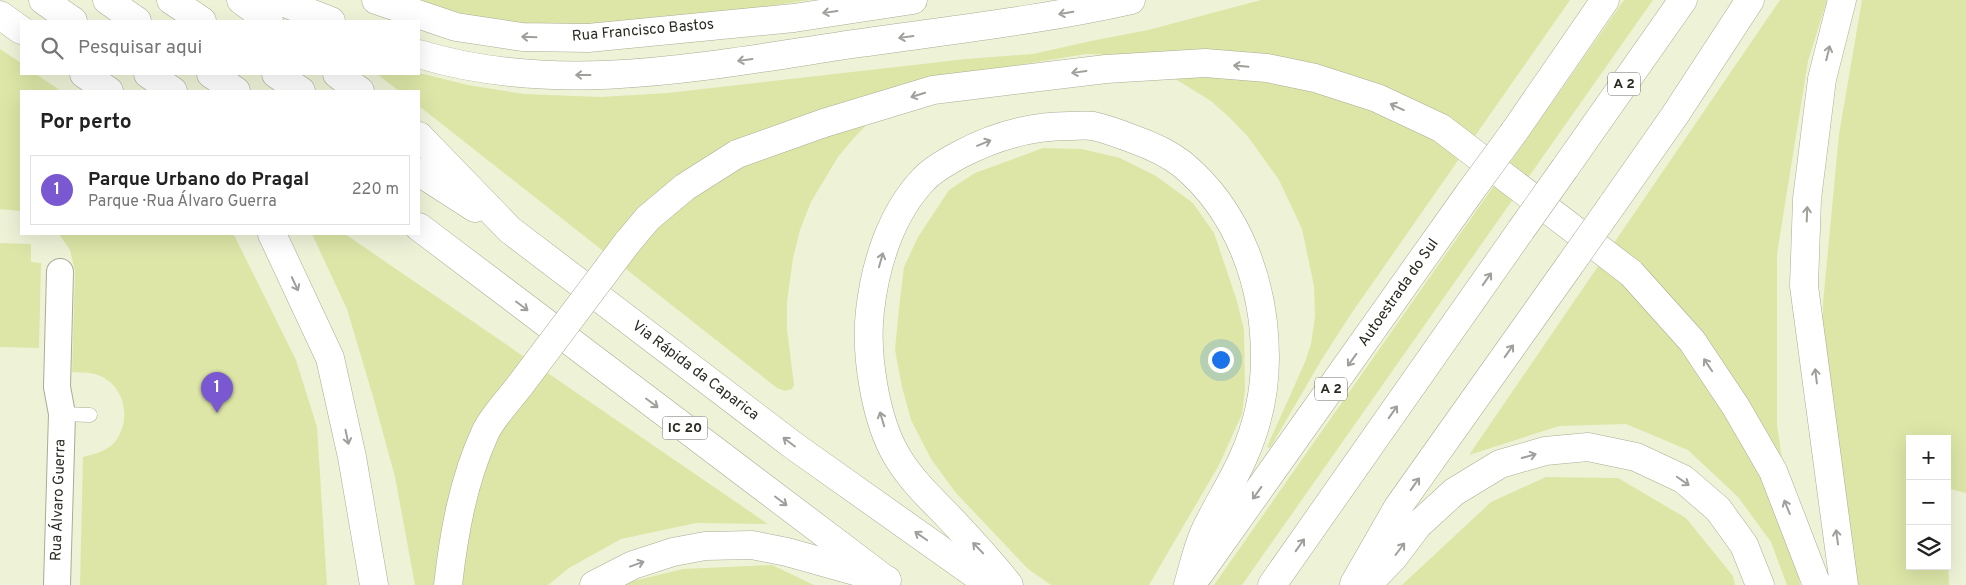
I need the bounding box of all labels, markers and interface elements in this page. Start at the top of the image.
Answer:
one-way arrow [822,8,838,18]
one-way arrow [1059,8,1075,18]
street label: Rua Francisco Bastos [571,15,715,47]
search box [20,20,420,75]
one-way arrow [521,32,538,42]
one-way arrow [898,32,914,42]
icon: search [38,34,66,62]
text: Pesquisar aqui [78,36,202,60]
one-way arrow [1824,46,1833,62]
one-way arrow [737,55,753,65]
one-way arrow [1233,61,1249,71]
one-way arrow [1071,67,1087,77]
one-way arrow [575,70,592,80]
road number: A 2 [1608,72,1640,96]
one-way arrow [911,90,927,100]
one-way arrow [1390,102,1405,112]
text: Por perto [40,109,132,136]
one-way arrow [976,138,991,147]
text: Parque Urbano do Pragal [88,168,309,192]
text: 1 [54,180,60,200]
text: 220 m [352,180,399,200]
text: Parque · Rua Álvaro Guerra [88,192,277,212]
one-way arrow [1802,206,1811,222]
street label: Autoestrada do Sul [1355,235,1443,351]
one-way arrow [876,252,886,268]
one-way arrow [1482,272,1492,286]
one-way arrow [291,276,300,291]
one-way arrow [515,300,528,311]
street label: Via Rápida da Caparica [628,317,762,425]
one-way arrow [1504,345,1515,358]
your location [1208,347,1234,373]
one-way arrow [1346,353,1357,367]
one-way arrow [1703,359,1713,373]
one-way arrow [1811,368,1821,384]
pin: 1 [201,372,233,413]
road number: A 2 [1315,378,1347,400]
one-way arrow [645,398,658,409]
one-way arrow [1388,405,1398,419]
one-way arrow [877,412,887,428]
road number: IC 20 [662,416,708,439]
one-way arrow [343,428,352,444]
map controls [1906,435,1951,570]
button: + [1906,435,1951,480]
one-way arrow [782,437,796,447]
street label: Rua Álvaro Guerra [46,439,71,561]
one-way arrow [1520,450,1536,460]
one-way arrow [1676,476,1690,486]
one-way arrow [1410,477,1420,491]
button: − [1906,480,1951,525]
one-way arrow [1252,485,1262,499]
one-way arrow [774,496,788,506]
one-way arrow [1782,500,1791,515]
button: layers [1906,525,1951,570]
one-way arrow [1832,529,1842,545]
one-way arrow [915,531,929,541]
one-way arrow [1295,538,1305,552]
one-way arrow [972,542,984,554]
one-way arrow [1395,542,1405,556]
one-way arrow [629,559,645,568]

